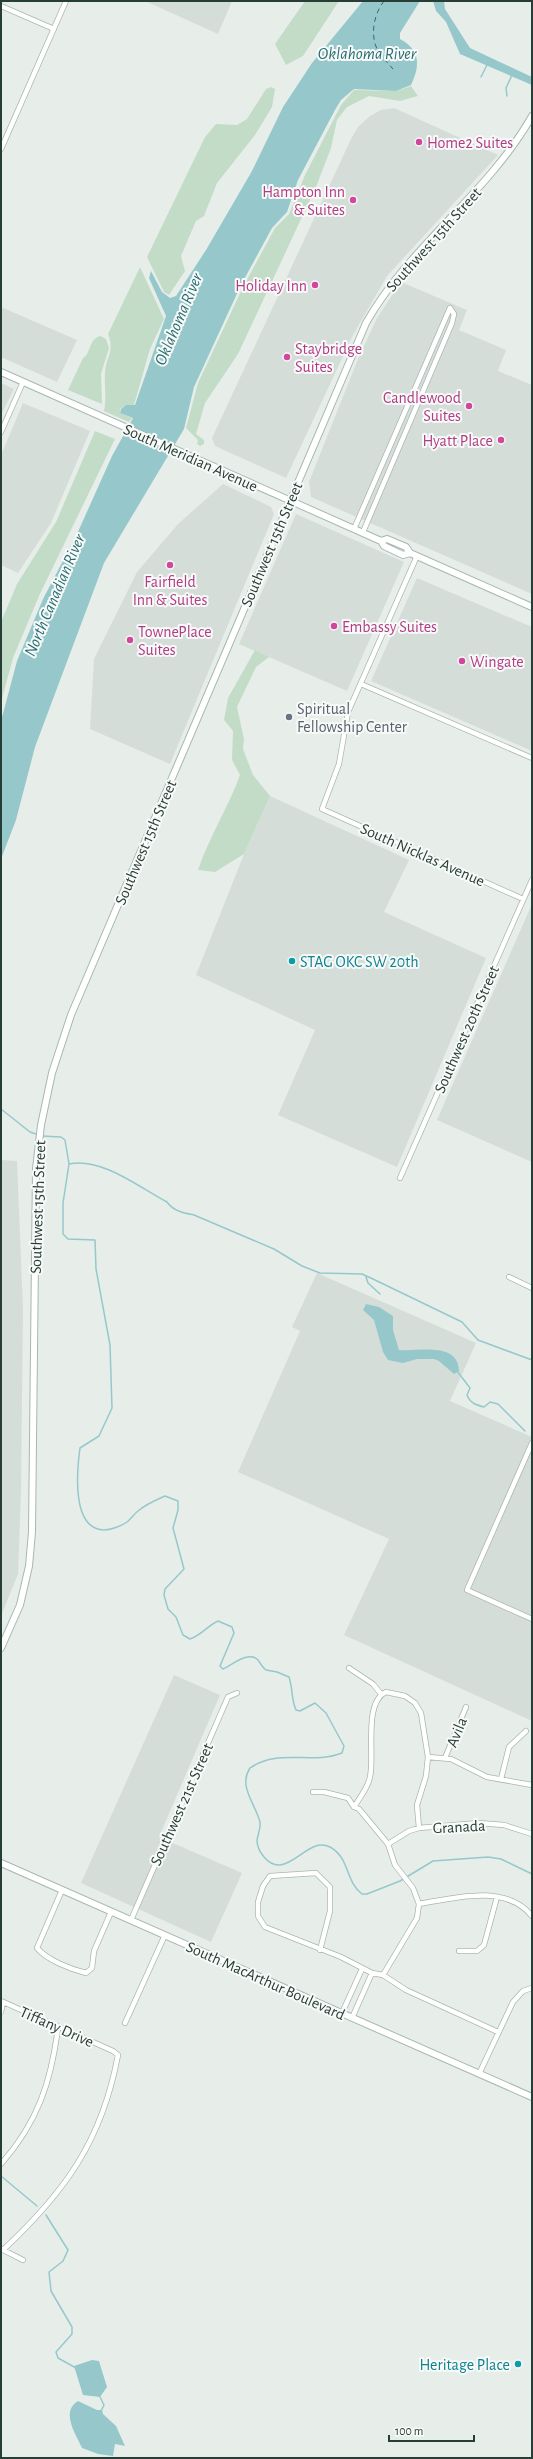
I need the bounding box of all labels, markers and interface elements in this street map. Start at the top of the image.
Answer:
water label: Oklahoma River [318,45,417,62]
place label: Home2 Suites [427,135,513,151]
marker: Home2 Suites [414,137,424,147]
place label: Hampton Inn & Suites [262,184,345,218]
street label: Southwest 15th Street [383,185,484,295]
marker: Hampton Inn & Suites [348,195,358,205]
water label: Oklahoma River [151,270,206,368]
place label: Holiday Inn [235,278,307,295]
marker: Holiday Inn [310,280,320,290]
place label: Staybridge Suites [295,341,362,375]
marker: Staybridge Suites [282,352,292,362]
place label: Candlewood Suites [383,390,461,424]
marker: Candlewood Suites [464,401,474,411]
street label: South Meridian Avenue [121,421,260,495]
place label: Hyatt Place [423,433,493,450]
marker: Hyatt Place [496,435,506,445]
street label: Southwest 15th Street [238,480,305,609]
water label: North Canadian River [21,531,88,659]
marker: Fairfield Inn & Suites [165,560,175,570]
place label: Fairfield Inn & Suites [133,574,207,608]
place label: Embassy Suites [342,619,437,636]
marker: Embassy Suites [329,621,339,631]
place label: TownePlace Suites [138,624,212,658]
marker: TownePlace Suites [125,635,135,645]
place label: Wingate [470,654,524,670]
marker: Wingate [457,656,467,666]
place label: Spiritual Fellowship Center [297,701,408,735]
marker: Spiritual Fellowship Center [284,712,294,722]
street label: Southwest 15th Street [112,778,179,907]
street label: South Nicklas Avenue [358,820,487,889]
place label: STAG OKC SW 20th [300,954,419,970]
marker: STAG OKC SW 20th [287,956,297,966]
street label: Southwest 20th Street [432,963,502,1095]
street label: Southwest 15th Street [28,1140,48,1274]
street label: Avila [444,1715,470,1750]
street label: Southwest 21st Street [148,1741,216,1868]
street label: Granada [432,1818,486,1836]
street label: South MacArthur Boulevard [184,1939,347,2023]
street label: Tiffany Drive [17,2004,96,2051]
place label: Heritage Place [419,2357,510,2373]
marker: Heritage Place [513,2359,523,2369]
scale bar [389,2417,474,2443]
text: 100 m [395,2425,423,2437]

